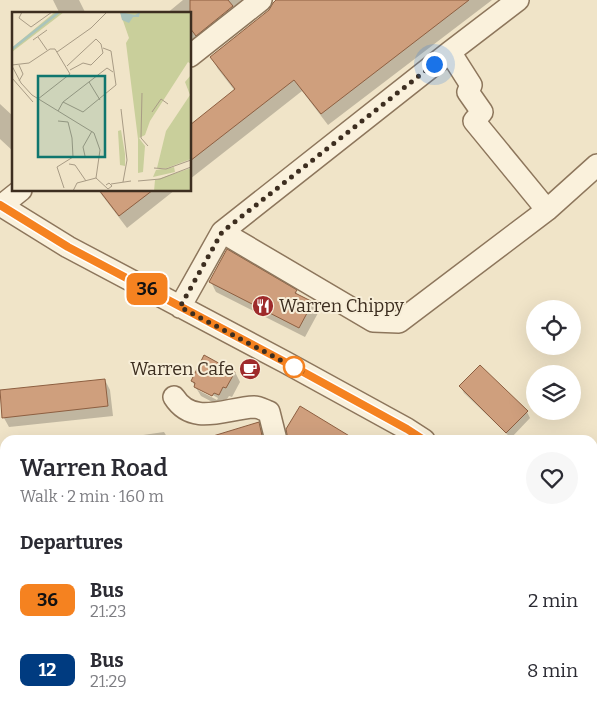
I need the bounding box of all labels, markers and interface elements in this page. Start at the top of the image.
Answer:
inset map [12,12,191,191]
your location [422,52,447,77]
line badge: 36 [124,273,170,305]
text: 36 [136,278,158,300]
restaurant icon: Warren Chippy [251,294,275,318]
place label: Warren Chippy [279,295,405,317]
map controls [526,300,581,420]
button: locate [526,300,581,355]
unlabelled marker [283,356,305,378]
cafe icon: Warren Cafe [238,357,262,381]
place label: Warren Cafe [130,358,234,380]
button: layers [526,365,581,420]
button: heart [526,452,578,504]
text: Warren Road [20,454,168,482]
text: Walk · 2 min · 160 m [20,487,164,506]
text: Departures [20,531,123,554]
text: Bus [90,579,124,602]
text: 36 [37,589,58,611]
text: 2 min [528,589,578,612]
text: 21:23 [90,602,126,621]
text: Bus [90,649,124,672]
text: 12 [39,659,56,681]
text: 8 min [527,659,578,682]
text: 21:29 [90,672,127,691]

